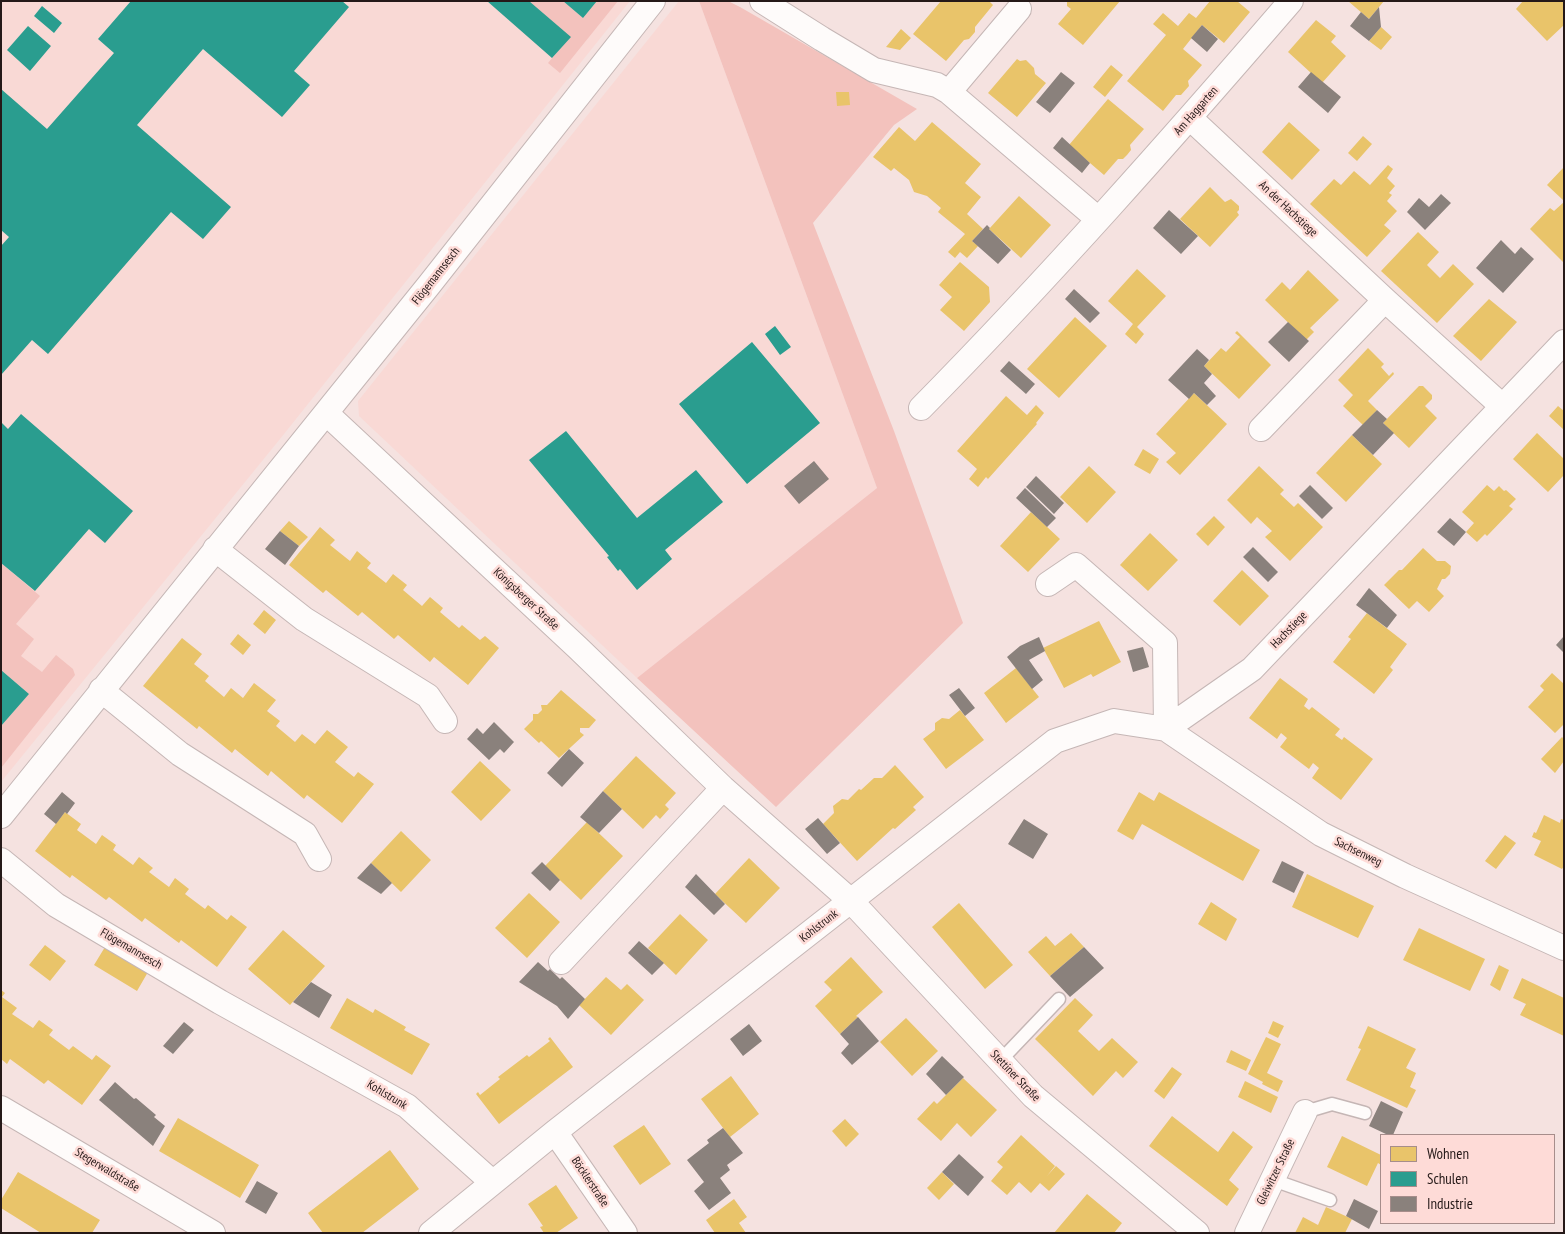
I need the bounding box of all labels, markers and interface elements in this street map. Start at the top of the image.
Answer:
street label: Am Haggarten [1171,84,1221,138]
street label: An der Hachstiege [1256,178,1320,240]
street label: Flögemannsesch [409,244,463,308]
street label: Königsberger Straße [490,565,562,633]
street label: Hachstiege [1268,609,1310,651]
street label: Sachsenweg [1332,834,1384,870]
street label: Kohlstrunk [797,907,841,945]
street label: Flögemannsesch [98,926,164,972]
street label: Stettiner Straße [987,1047,1043,1105]
street label: Kohlstrunk [364,1077,410,1113]
legend [1380,1134,1555,1224]
street label: Gleiwitzer Straße [1254,1137,1298,1207]
text: Wohnen [1427,1144,1469,1163]
street label: Stegerwaldstraße [72,1145,142,1195]
street label: Böcklerstraße [568,1154,612,1210]
text: Schulen [1427,1169,1468,1188]
text: Industrie [1427,1194,1473,1213]

